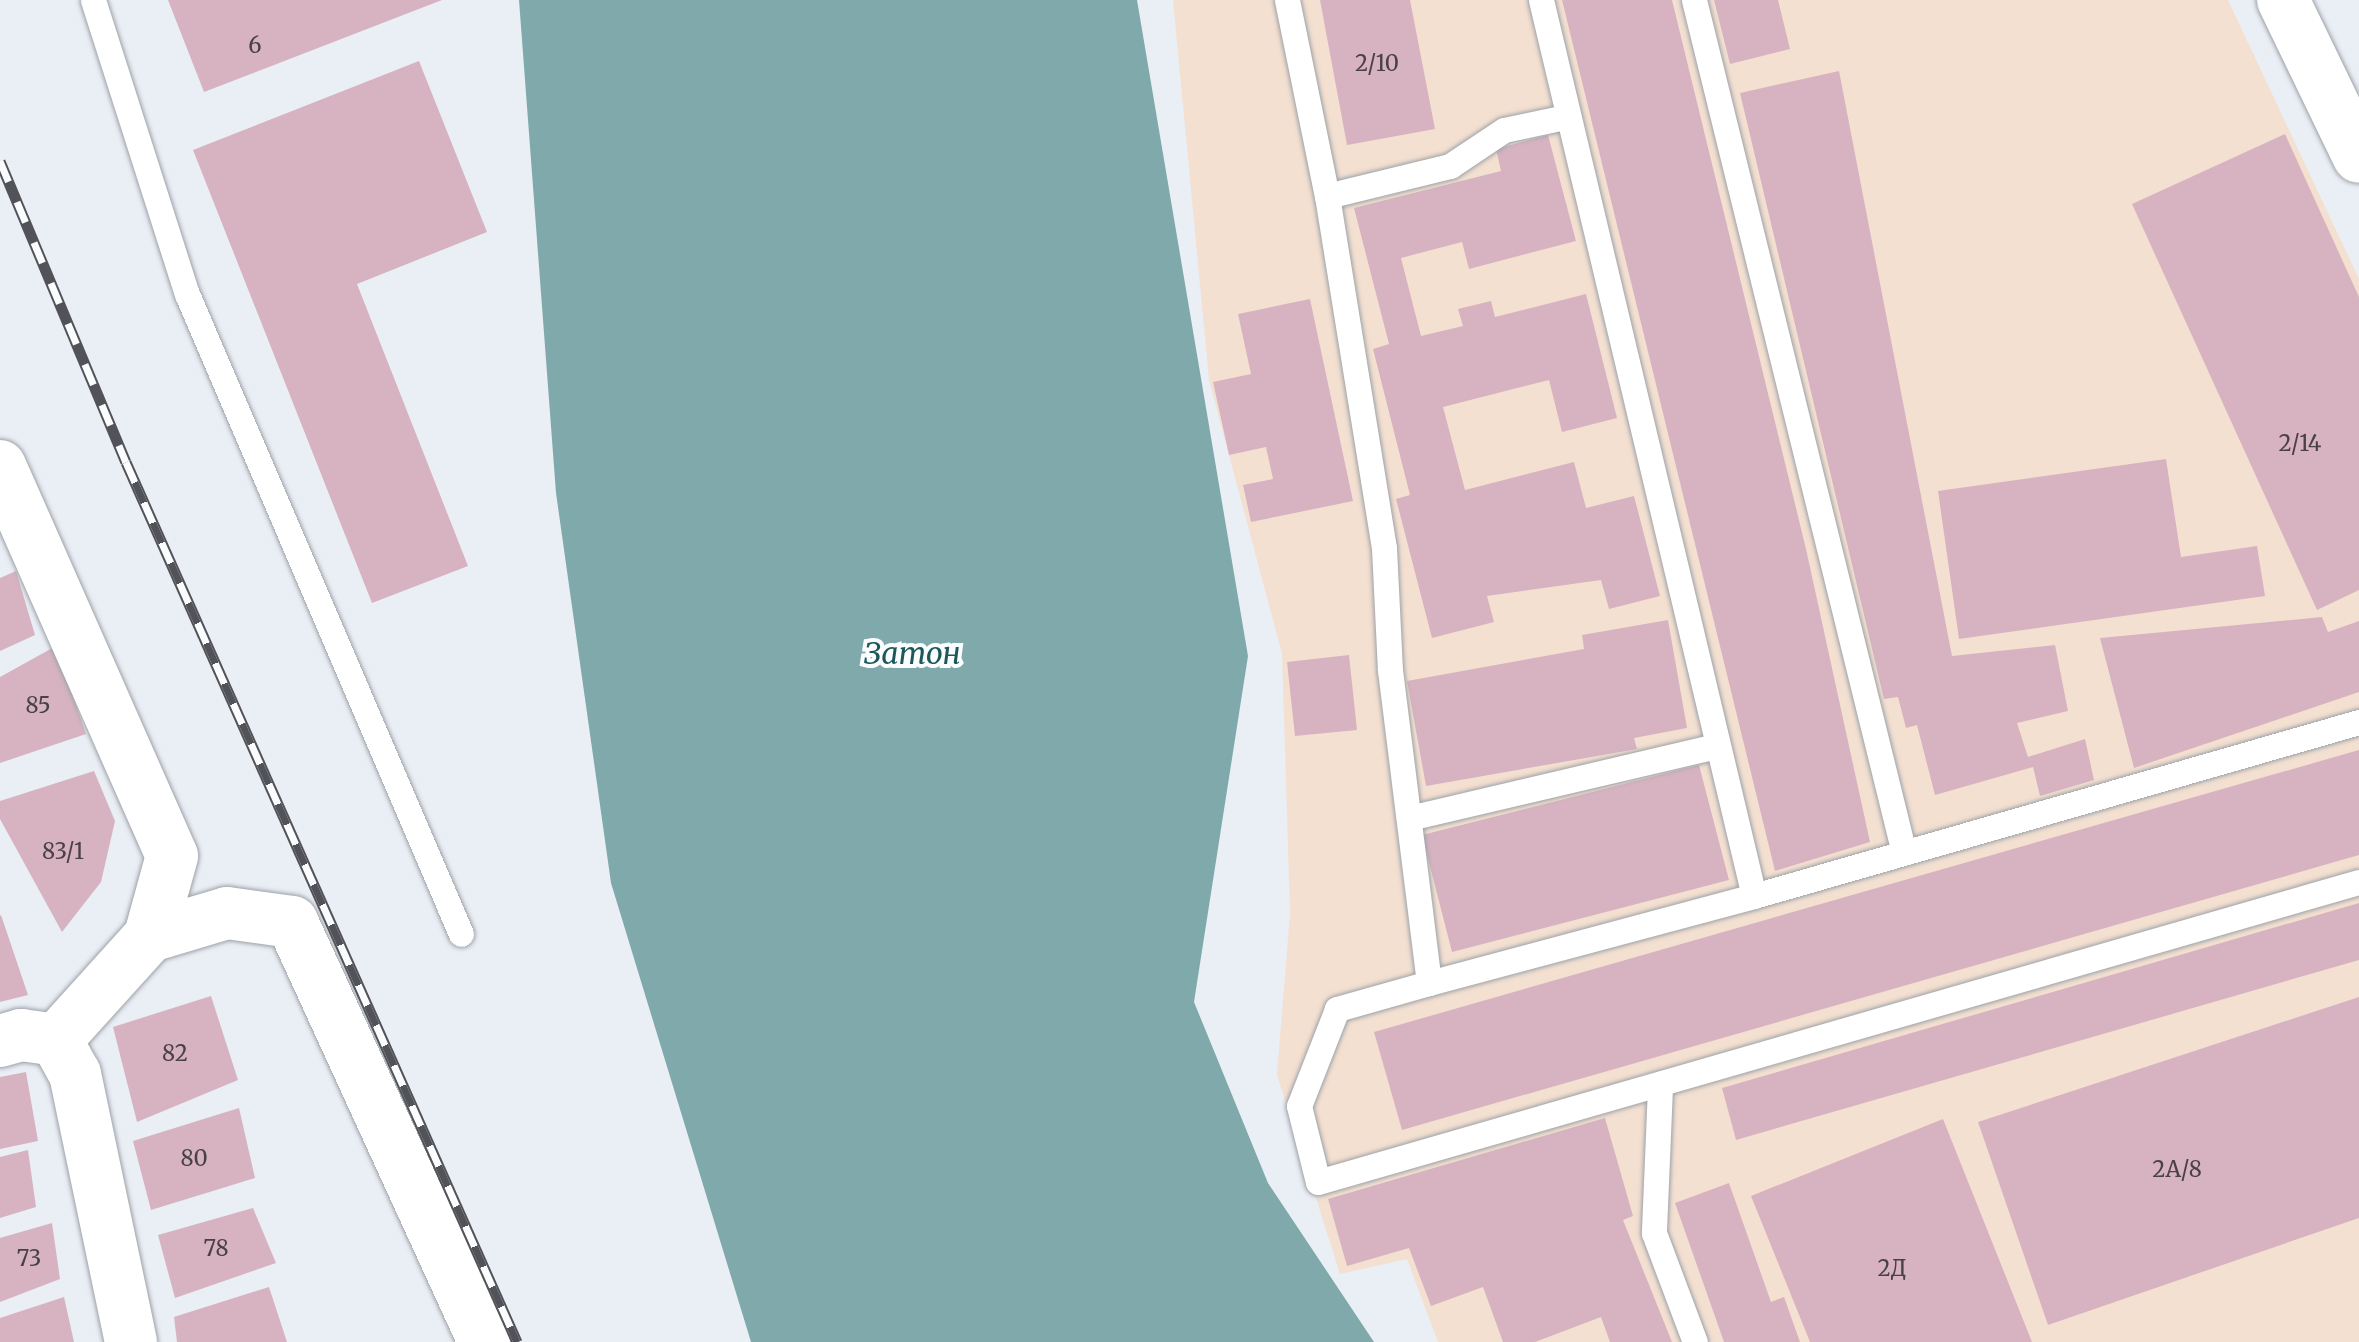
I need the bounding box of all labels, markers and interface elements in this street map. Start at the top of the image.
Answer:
house number: 6 [248,33,262,59]
house number: 2/10 [1355,51,1399,77]
house number: 2/14 [2279,431,2321,457]
water label: Затон [864,635,960,671]
house number: 85 [25,693,51,719]
house number: 83/1 [42,839,84,865]
house number: 82 [162,1041,188,1067]
house number: 80 [180,1146,208,1172]
house number: 2А/8 [2152,1157,2202,1183]
house number: 78 [203,1236,229,1262]
house number: 73 [17,1246,41,1272]
house number: 2Д [1878,1256,1906,1282]

